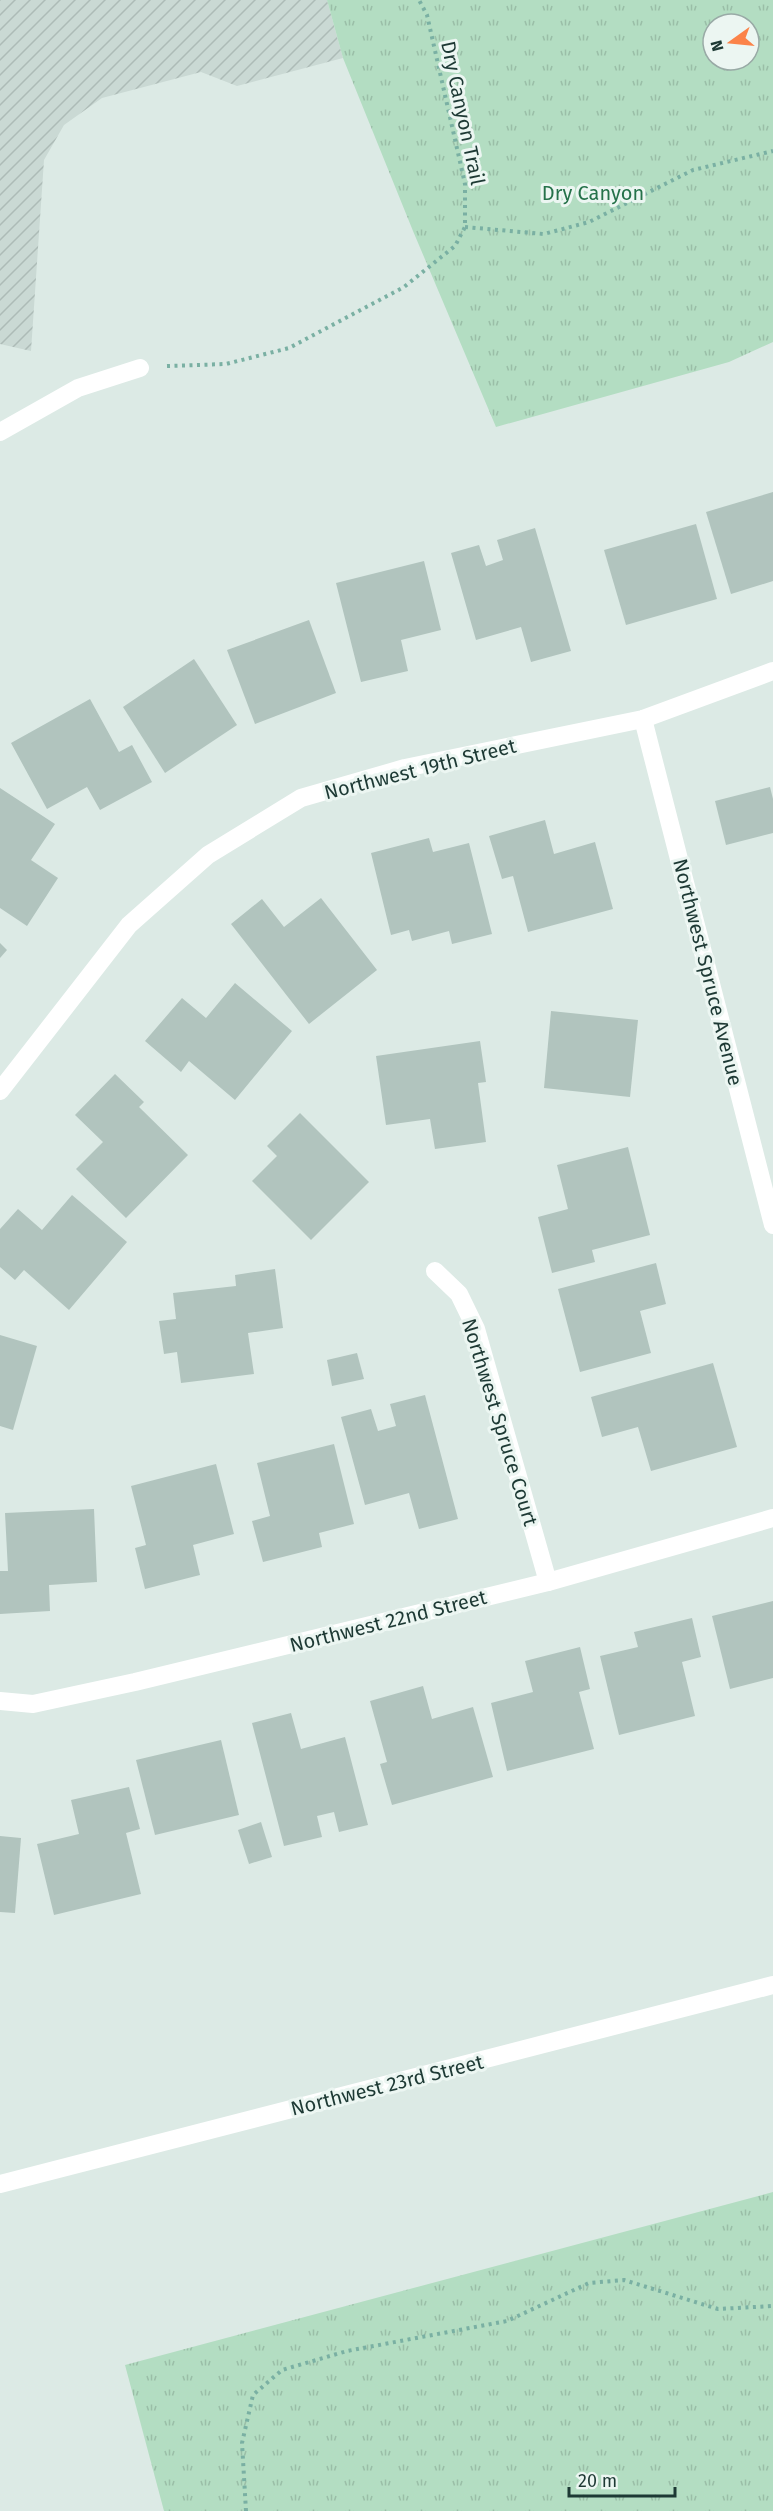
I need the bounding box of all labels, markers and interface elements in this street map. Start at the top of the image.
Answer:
north arrow [701,12,761,72]
text: N [706,38,728,53]
street label: Dry Canyon Trail [436,39,490,187]
park label: Dry Canyon [542,181,644,205]
street label: Northwest 19th Street [322,733,519,804]
street label: Northwest Spruce Avenue [668,856,748,1088]
street label: Northwest Spruce Court [457,1315,543,1529]
street label: Northwest 22nd Street [287,1585,490,1657]
street label: Northwest 23rd Street [288,2049,486,2121]
scale bar [569,2460,676,2498]
text: 20 m [578,2470,617,2492]

